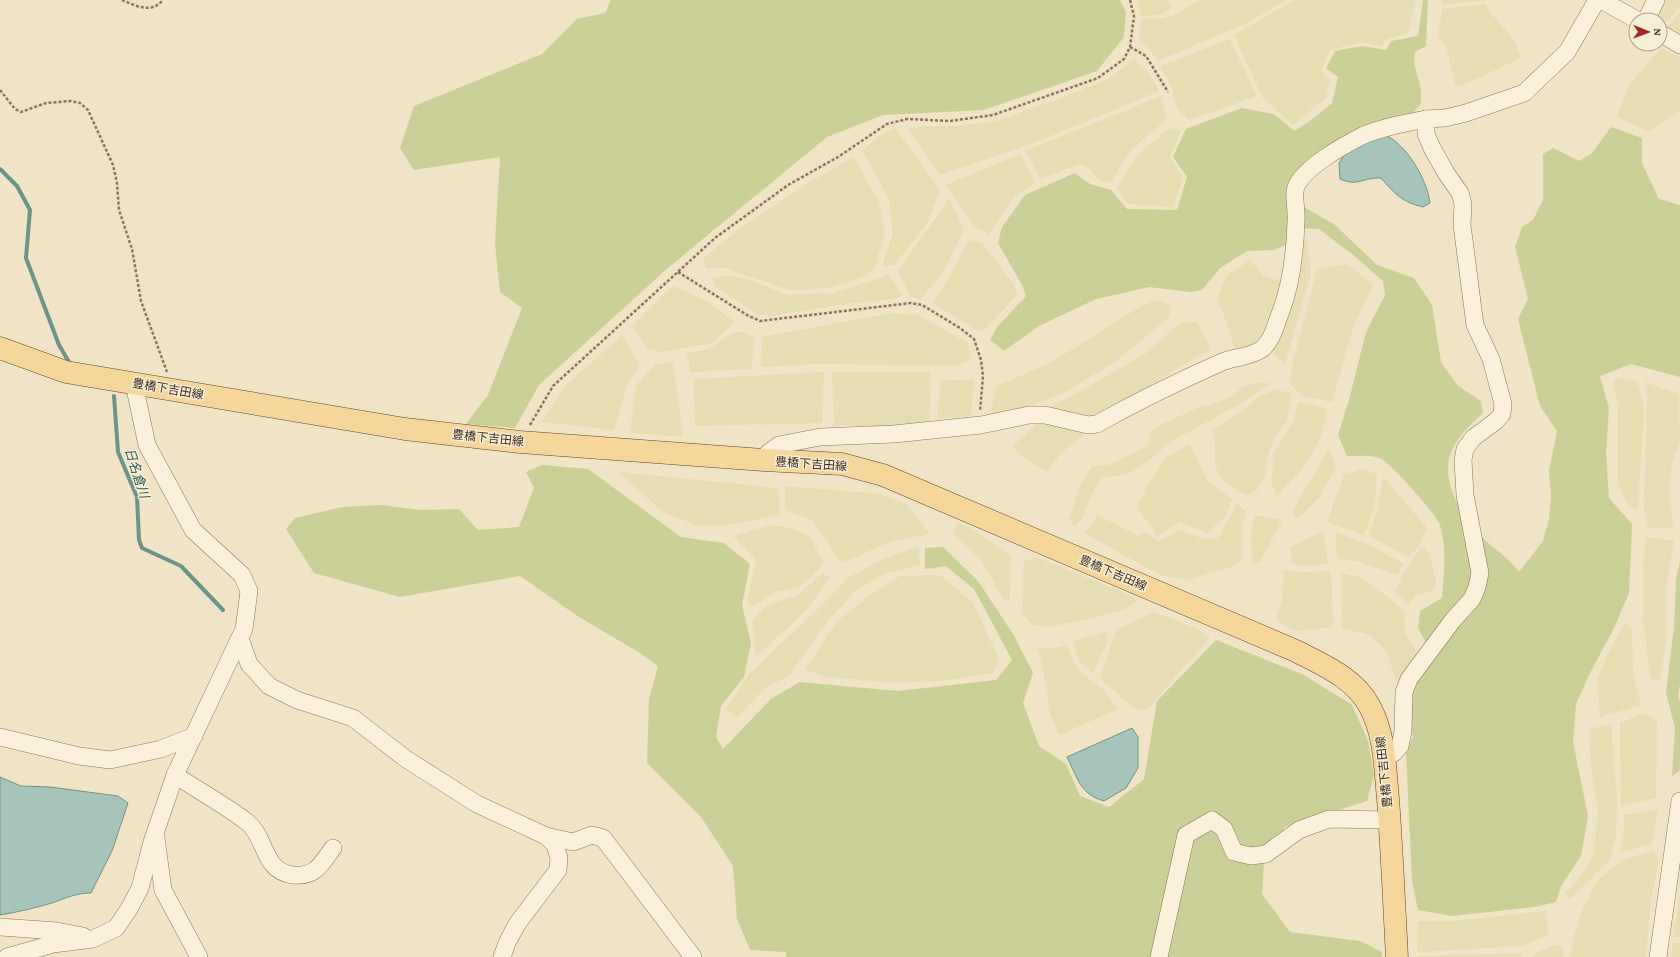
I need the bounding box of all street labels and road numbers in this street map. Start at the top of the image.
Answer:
street label: 豊橋下吉田線 [131,376,205,402]
street label: 豊橋下吉田線 [451,427,525,449]
street label: 豊橋下吉田線 [775,455,847,473]
street label: 豊橋下吉田線 [1077,552,1149,594]
street label: 豊橋下吉田線 [1373,735,1395,809]

